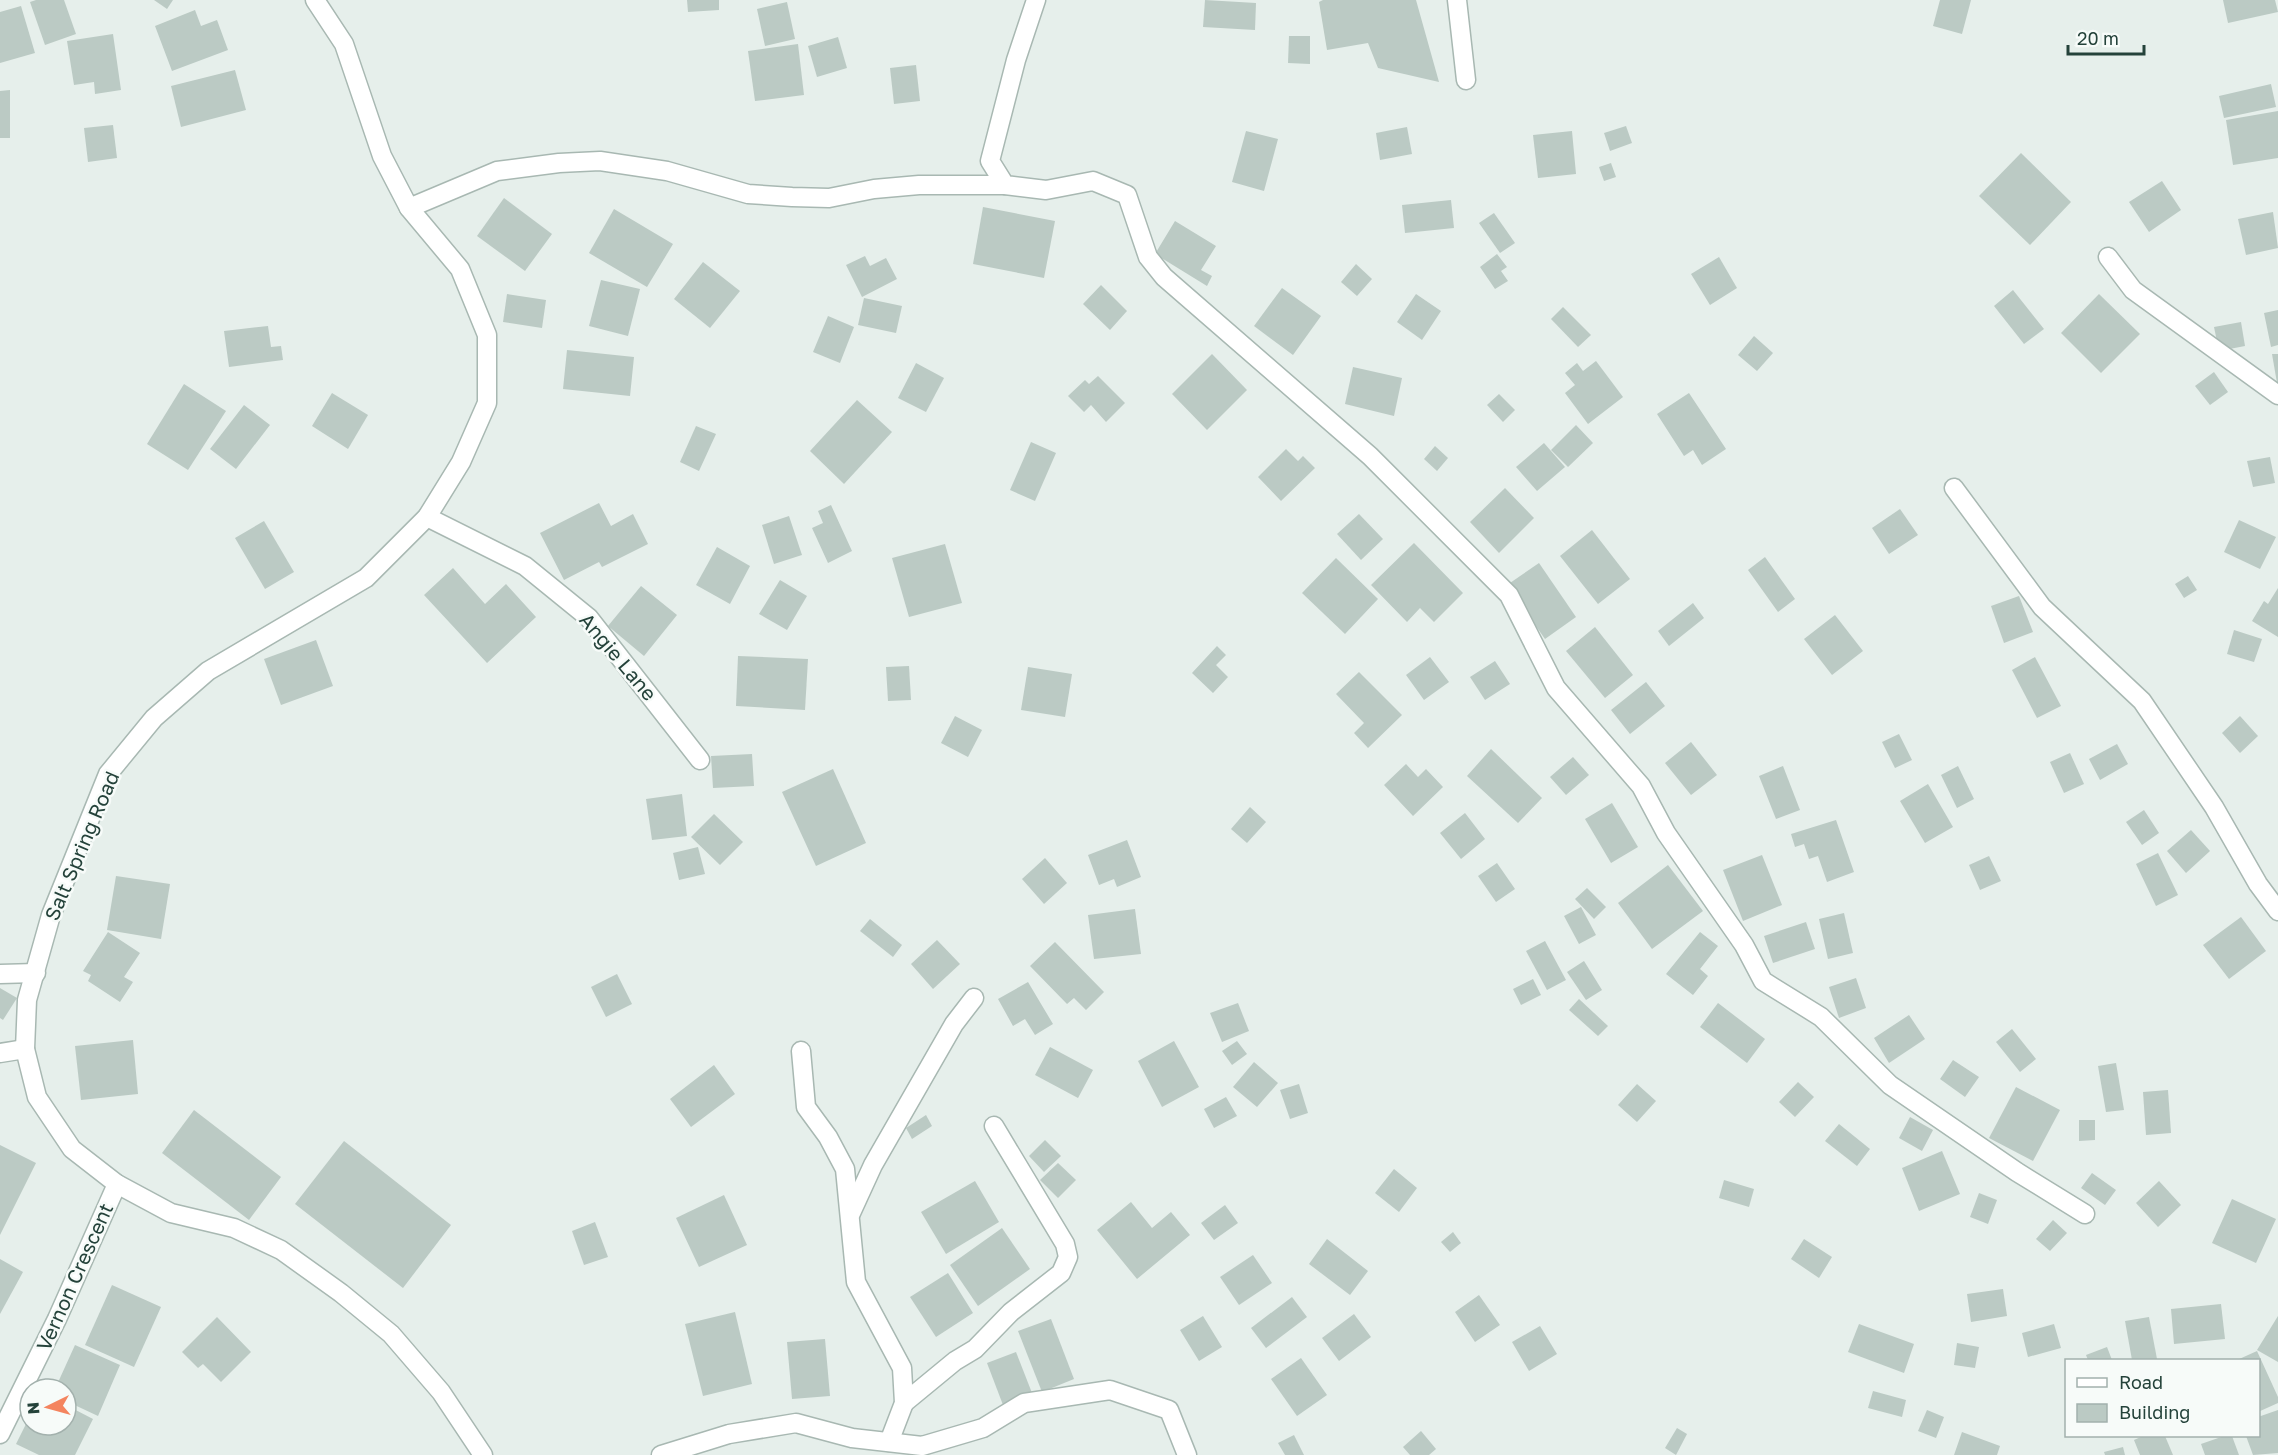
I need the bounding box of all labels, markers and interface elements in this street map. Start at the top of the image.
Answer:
scale bar [2068,18,2144,56]
text: 20 m [2077,27,2119,49]
street label: Angie Lane [575,608,662,705]
street label: Salt Spring Road [39,767,123,924]
street label: Vernon Crescent [31,1199,117,1354]
legend [2065,1359,2260,1437]
text: Road [2119,1371,2163,1393]
north arrow [18,1377,78,1437]
text: N [23,1401,44,1415]
text: Building [2119,1401,2190,1423]

